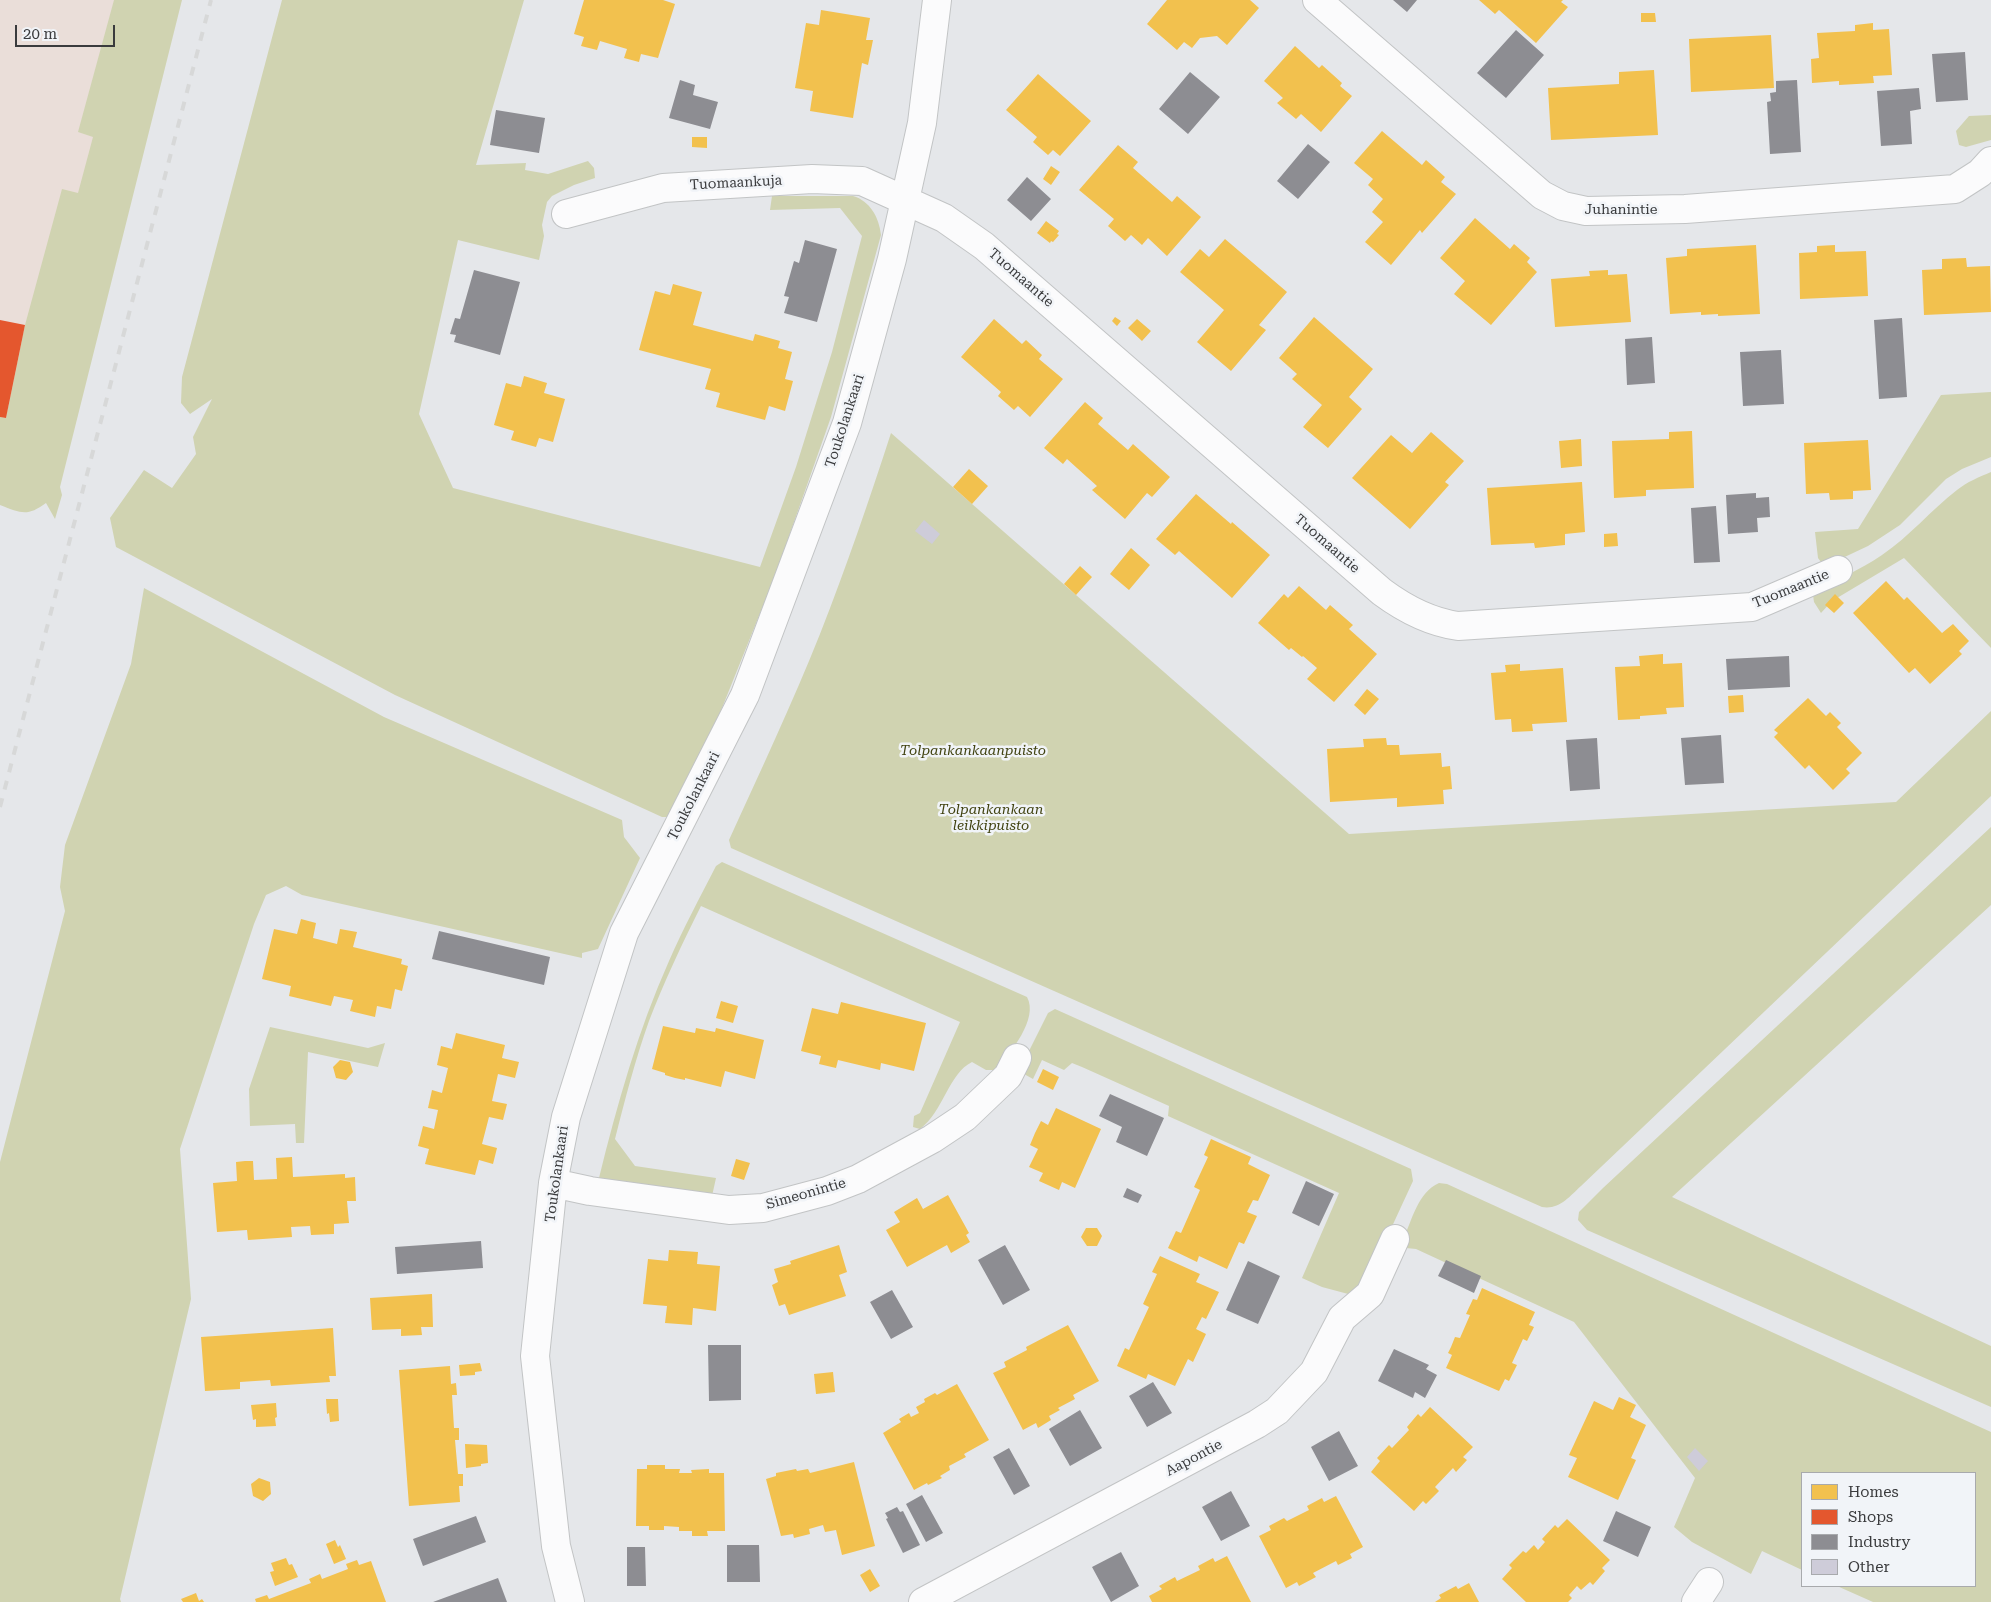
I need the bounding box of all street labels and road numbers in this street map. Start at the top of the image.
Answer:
street label: Tuomaankuja [689,172,783,194]
street label: Juhanintie [1585,202,1657,218]
street label: Tuomaantie [985,245,1057,311]
street label: Toukolankaari [822,372,868,470]
street label: Tuomaantie [1291,511,1363,577]
street label: Tuomaantie [1750,566,1832,612]
street label: Toukolankaari [664,749,724,843]
street label: Toukolankaari [542,1125,572,1223]
street label: Simeonintie [764,1175,848,1213]
street label: Aapontie [1163,1436,1225,1480]

